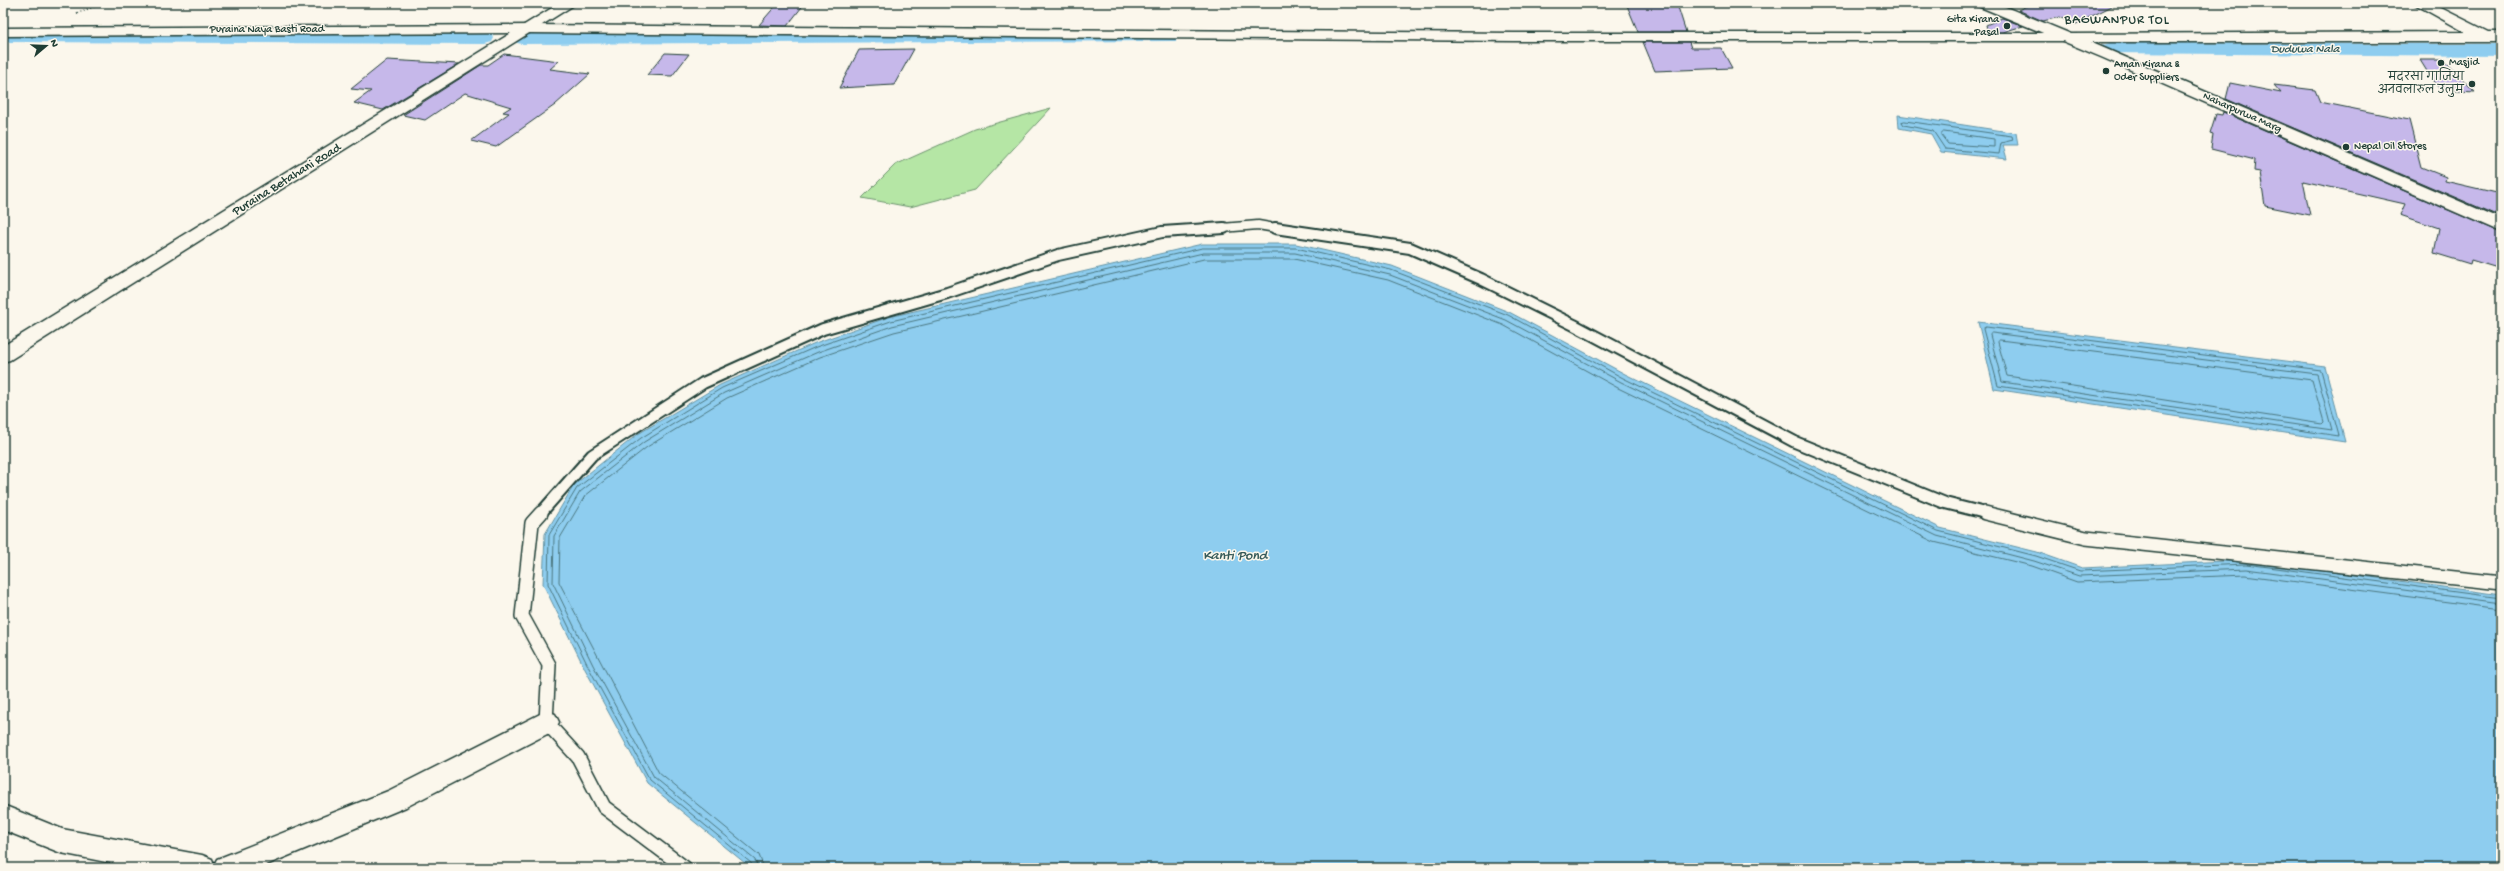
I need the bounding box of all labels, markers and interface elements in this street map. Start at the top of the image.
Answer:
district label: BAGWANPUR TOL [2064,13,2170,28]
place label: Gita Kirana Pasal [1947,14,2000,39]
marker: Gita Kirana Pasal [2002,21,2012,31]
street label: Puraina Naya Basti Road [209,24,326,36]
north arrow [26,26,66,66]
text: N [47,38,60,49]
water label: Duduwa Nala [2271,43,2341,57]
place label: Masjid [2449,57,2480,69]
marker: Masjid [2436,58,2446,68]
place label: Aman Kirana & Oder Suppliers [2114,59,2180,84]
marker: Aman Kirana & Oder Suppliers [2101,66,2111,76]
place label: मदरसा गाजिया अनवलारुल उलुम [2377,67,2465,97]
marker: मदरसा गाजिया अनवलारुल उलुम [2467,79,2477,89]
street label: Naharpurwa Marg [2201,90,2283,136]
street label: Puraina Betahani Road [229,140,345,220]
place label: Nepal Oil Stores [2354,141,2427,153]
marker: Nepal Oil Stores [2341,142,2351,152]
water label: Kanti Pond [1203,548,1269,565]

